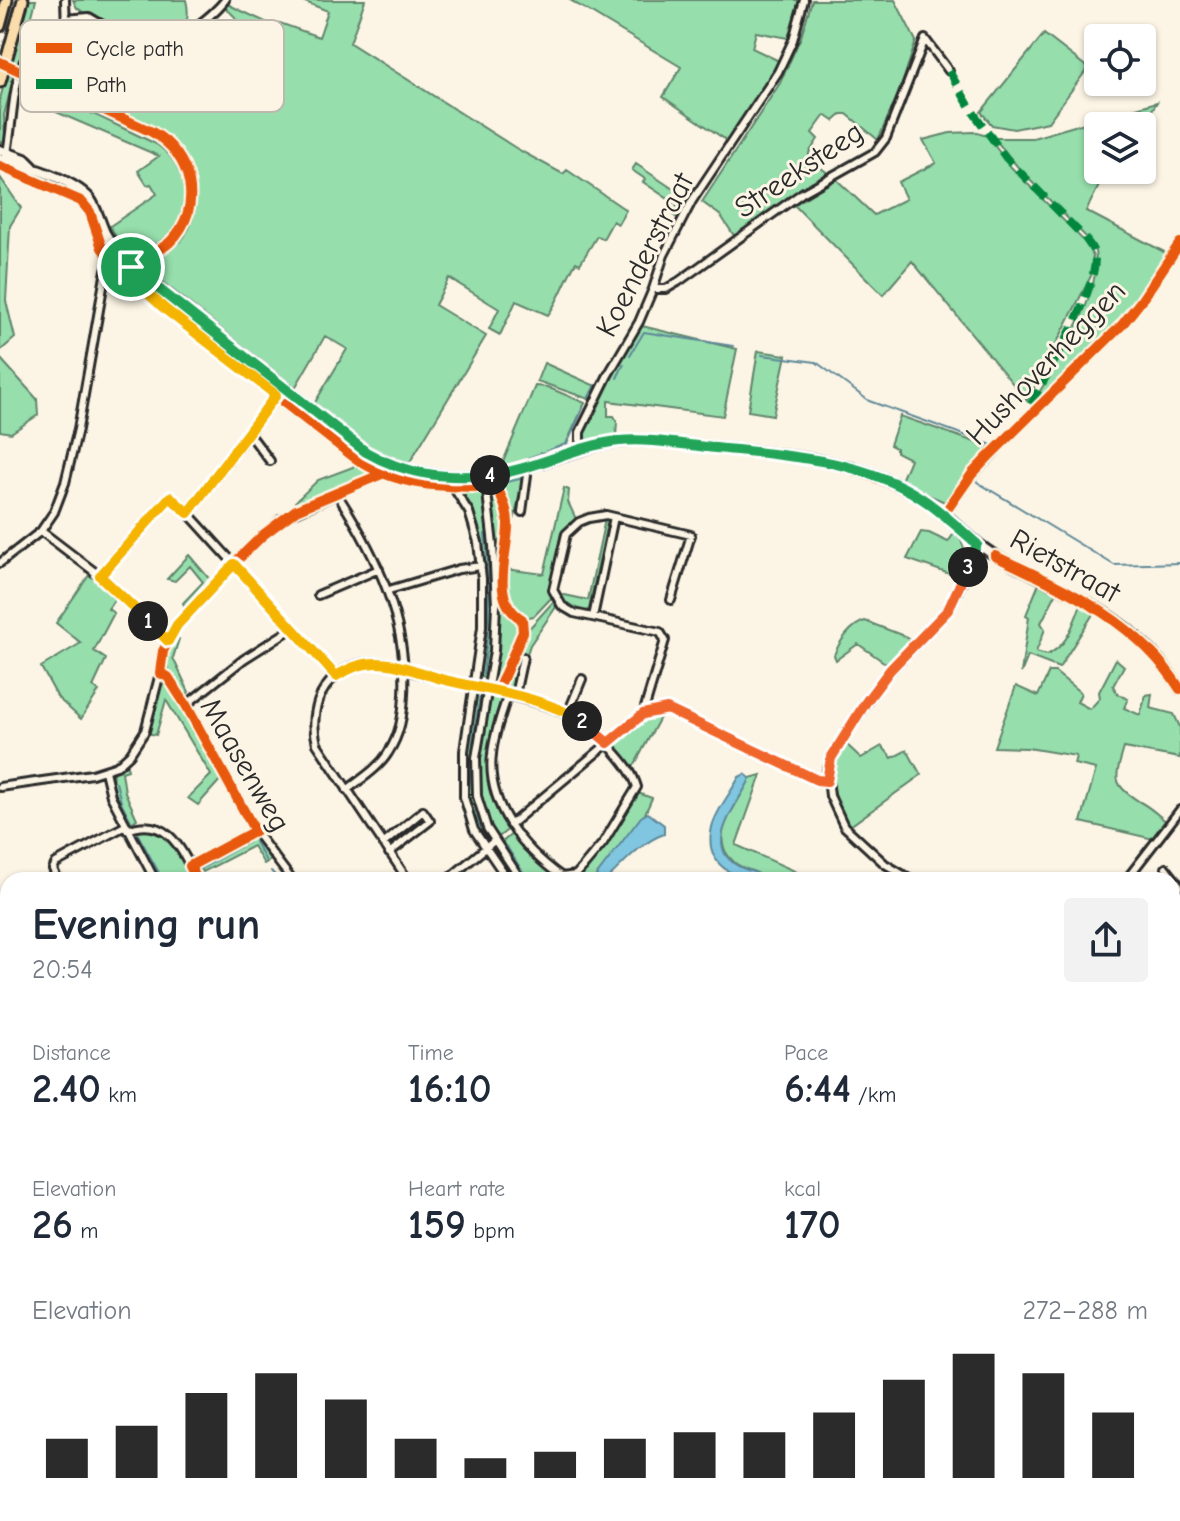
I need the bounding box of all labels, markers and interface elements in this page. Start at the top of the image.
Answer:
legend [20,20,284,112]
map controls [1084,24,1156,184]
button: locate [1084,24,1156,96]
text: Cycle path [86,36,184,62]
text: Path [86,72,127,98]
button: layers [1084,112,1156,184]
street label: Streeksteeg [728,114,870,226]
street label: Koenderstraat [589,166,702,343]
pin [97,233,165,301]
icon: arrive [109,245,153,289]
street label: Hushoverheggen [959,274,1133,452]
pin: 4 [470,455,510,495]
text: 4 [485,462,495,488]
street label: Rietstraat [1004,522,1127,611]
pin: 3 [948,547,988,587]
text: 3 [963,554,973,580]
pin: 1 [128,601,168,641]
text: 1 [144,608,152,634]
street label: Maasenweg [193,692,297,838]
pin: 2 [562,701,602,741]
text: 2 [577,708,587,734]
button: share [1064,898,1148,982]
text: Evening run [32,899,260,950]
text: 20:54 [32,955,93,985]
text: Distance [32,1040,111,1066]
text: Time [408,1040,454,1066]
text: Pace [784,1040,828,1066]
text: 2.40 [32,1066,101,1112]
text: 16:10 [408,1066,492,1112]
text: 6:44 [784,1066,851,1112]
text: km [101,1082,137,1108]
text: /km [851,1082,897,1108]
text: Elevation [32,1176,116,1202]
text: Heart rate [408,1176,505,1202]
text: kcal [784,1176,821,1202]
text: 26 [32,1202,73,1248]
text: 159 [408,1202,466,1248]
text: 170 [784,1202,841,1248]
text: m [73,1218,98,1244]
text: bpm [466,1218,515,1244]
text: Elevation [32,1296,132,1326]
text: 272–288 m [1022,1296,1148,1326]

